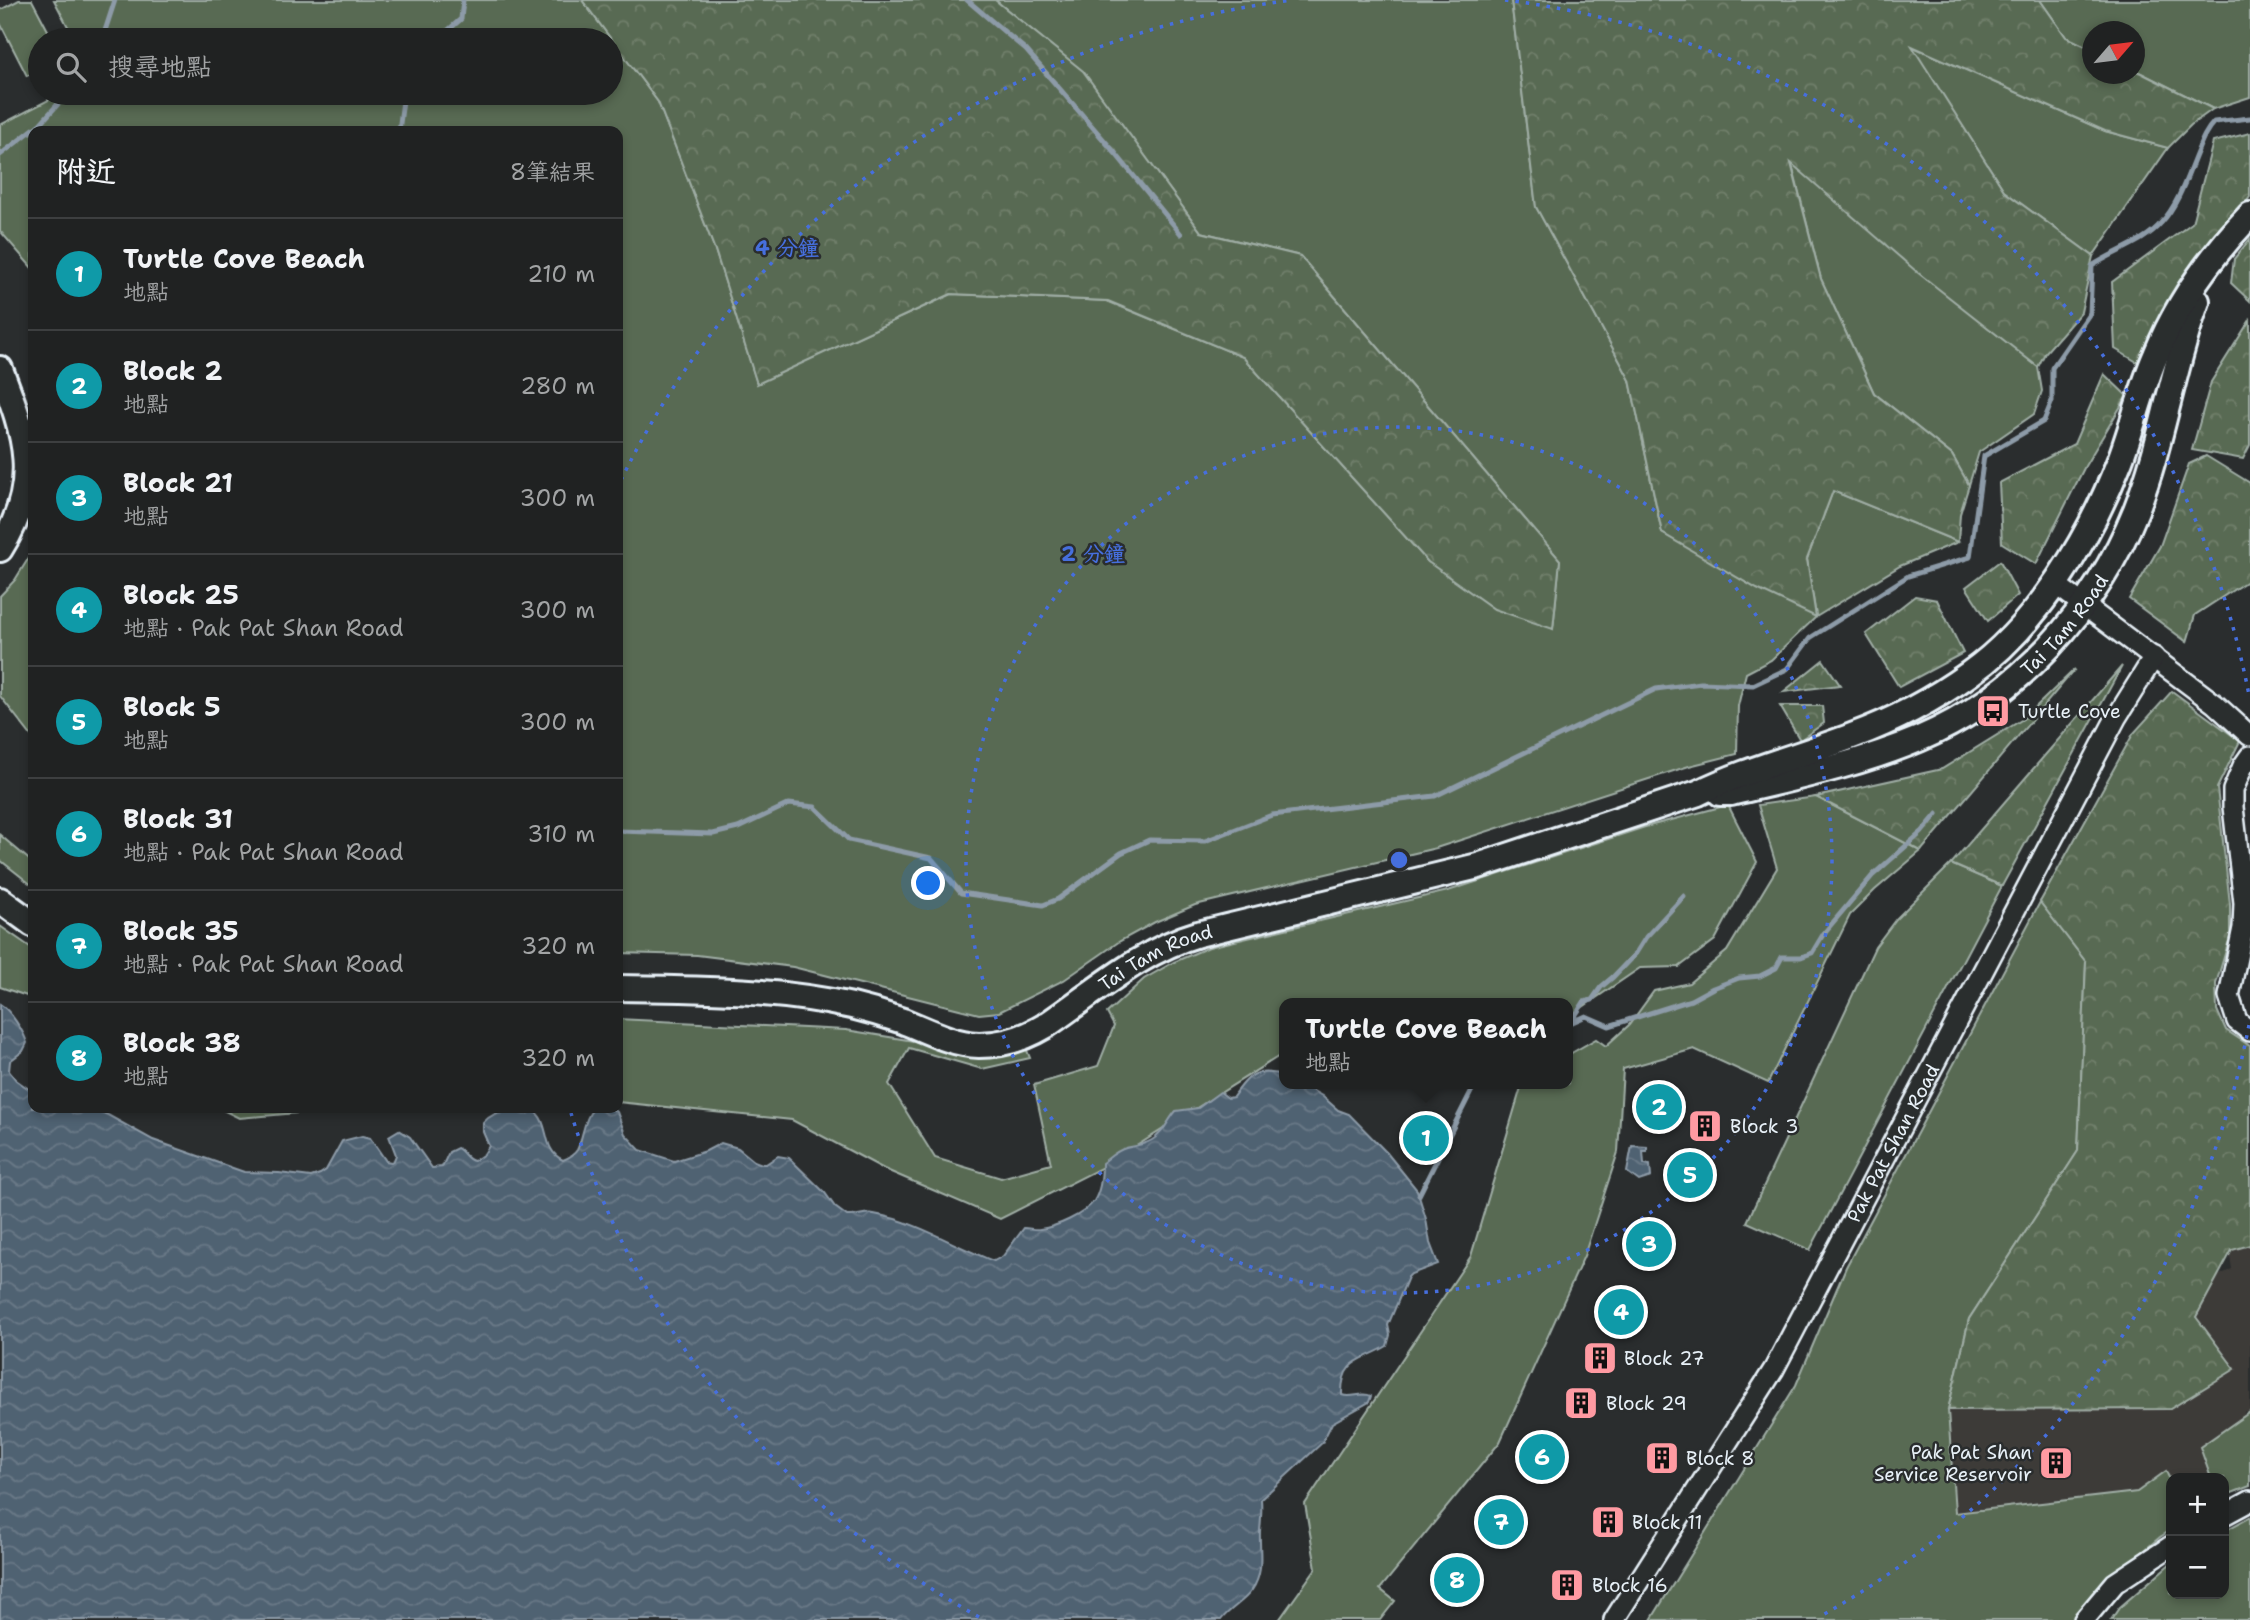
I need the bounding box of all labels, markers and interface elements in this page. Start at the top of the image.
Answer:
north arrow [2082,21,2145,84]
search box [28,28,623,105]
icon: search [52,48,90,86]
text: 搜尋地點 [108,49,212,84]
text: 附近 [56,151,116,192]
text: 8筆結果 [510,157,595,187]
text: 4 分鐘 [755,234,819,262]
text: Turtle Cove Beach [123,241,365,276]
text: 1 [74,259,84,289]
text: 210 m [527,259,595,289]
text: 地點 [123,277,169,307]
text: Block 2 [123,353,223,388]
text: 2 [71,371,87,401]
text: 280 m [520,371,595,401]
text: 地點 [123,389,169,419]
text: Block 21 [123,465,233,500]
text: 3 [71,483,87,513]
text: 300 m [520,483,595,513]
text: 地點 [123,501,169,531]
text: 2 分鐘 [1061,540,1125,568]
street label: Tai Tam Road [2015,570,2114,681]
text: Block 25 [123,577,239,612]
text: 4 [71,595,87,625]
text: 300 m [520,595,595,625]
text: 地點 · Pak Pat Shan Road [123,613,404,643]
text: Block 5 [123,689,221,724]
bus stop icon: Turtle Cove [1974,692,2012,730]
place label: Turtle Cove [2018,699,2121,724]
text: 5 [72,707,86,737]
text: 300 m [520,707,595,737]
text: 地點 [123,725,169,755]
text: Block 31 [123,801,233,836]
text: 6 [71,819,87,849]
text: 310 m [527,819,595,849]
text: 地點 · Pak Pat Shan Road [123,837,404,867]
centre of rings [1387,848,1411,872]
your location [911,866,945,900]
text: Block 35 [123,913,239,948]
street label: Tai Tam Road [1094,919,1215,997]
text: 7 [71,931,87,961]
text: 320 m [521,931,595,961]
text: 地點 · Pak Pat Shan Road [123,949,404,979]
popup [1279,998,1573,1089]
text: Turtle Cove Beach [1305,1011,1547,1046]
text: Block 38 [123,1025,241,1060]
text: 8 [71,1043,87,1073]
text: 320 m [521,1043,595,1073]
text: 地點 [1305,1047,1351,1077]
street label: Pak Pat Shan Road [1841,1060,1945,1227]
text: 地點 [123,1061,169,1091]
pin: 2 [1636,1081,1682,1133]
building icon: Block 3 [1686,1107,1724,1145]
pin: 1 [1403,1112,1449,1164]
place label: Block 3 [1730,1114,1799,1139]
pin: 5 [1667,1149,1713,1201]
pin: 3 [1626,1218,1672,1270]
pin: 4 [1598,1286,1644,1338]
building icon: Block 27 [1581,1339,1619,1377]
place label: Block 27 [1624,1346,1704,1371]
building icon: Block 29 [1562,1384,1600,1422]
place label: Block 29 [1606,1391,1687,1416]
pin: 6 [1519,1431,1565,1483]
building icon: Block 8 [1643,1439,1681,1477]
place label: Pak Pat Shan Service Reservoir [1874,1440,2032,1487]
building icon: Pak Pat Shan Service Reservoir [2037,1444,2075,1482]
place label: Block 8 [1686,1446,1755,1471]
map controls [2166,1473,2229,1599]
button: + [2166,1473,2229,1536]
pin: 7 [1478,1496,1524,1548]
building icon: Block 11 [1589,1503,1627,1541]
place label: Block 11 [1632,1510,1702,1535]
button: − [2166,1536,2229,1599]
pin: 8 [1434,1554,1480,1606]
building icon: Block 16 [1548,1566,1586,1604]
place label: Block 16 [1592,1573,1668,1598]

